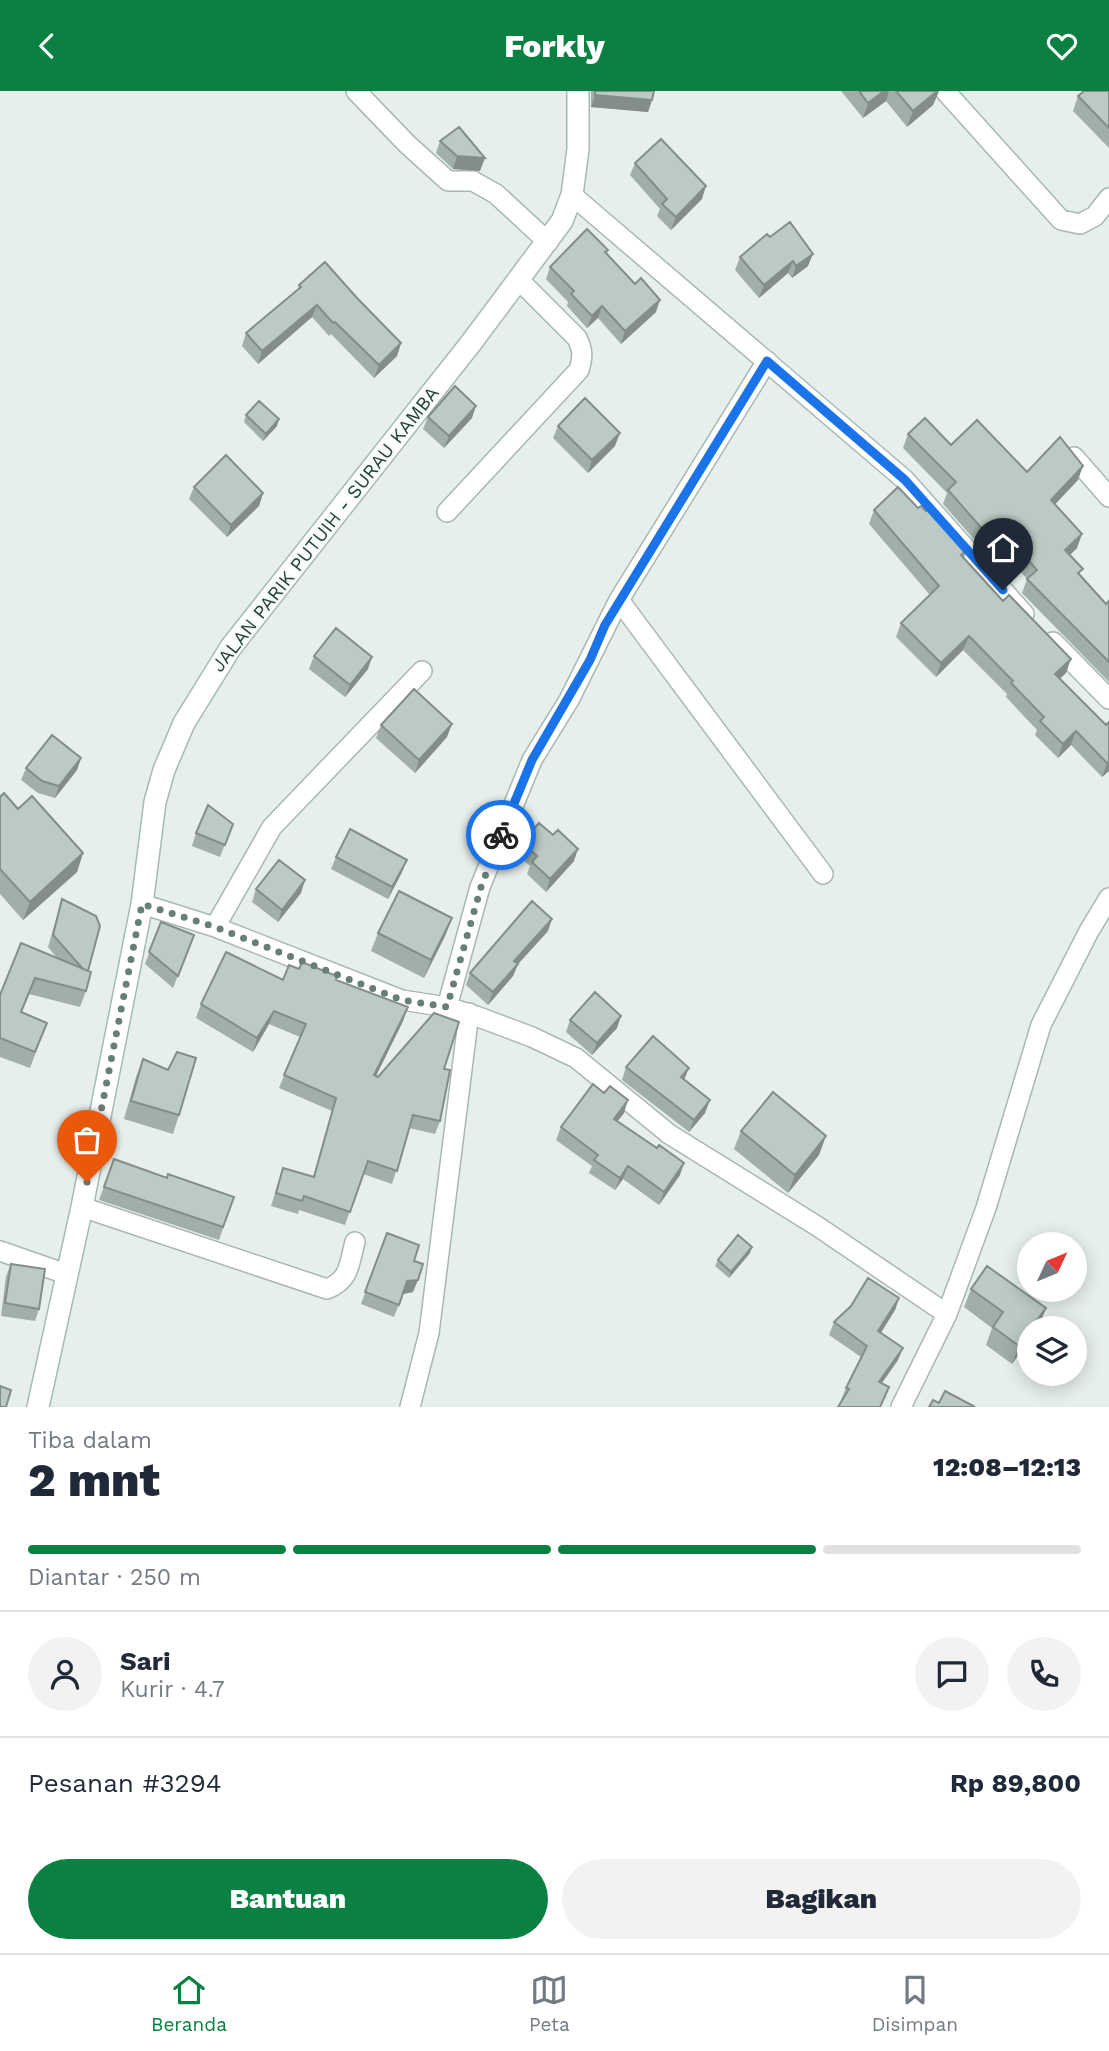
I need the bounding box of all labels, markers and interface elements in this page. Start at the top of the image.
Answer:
icon: back [28,27,66,65]
text: Forkly [504,27,605,65]
icon: heart [1043,27,1081,65]
street label: JALAN PARIK PUTUIH - SURAU KAMBA [206,381,444,676]
pin [973,518,1033,590]
icon: home [984,529,1022,567]
courier [466,800,536,870]
icon: bike [482,816,520,854]
pin [57,1110,117,1182]
icon: bag [68,1121,106,1159]
north arrow [1017,1232,1087,1302]
map controls [1017,1232,1087,1386]
button: layers [1017,1316,1087,1386]
text: Tiba dalam [28,1427,152,1454]
text: 12:08–12:13 [933,1452,1081,1482]
text: 2 mnt [28,1453,160,1507]
text: Diantar · 250 m [28,1564,201,1591]
button: person [28,1637,102,1711]
button: chat [915,1637,989,1711]
button: phone [1007,1637,1081,1711]
text: Sari [120,1646,170,1676]
text: Kurir · 4.7 [120,1676,225,1703]
text: Pesanan #3294 [28,1768,222,1798]
text: Rp 89,800 [950,1768,1081,1798]
button: Bantuan [28,1859,548,1939]
button: Bagikan [562,1859,1081,1939]
tab: Beranda [151,1971,227,2036]
tab: Peta [529,1971,570,2036]
tab: Disimpan [872,1971,958,2036]

